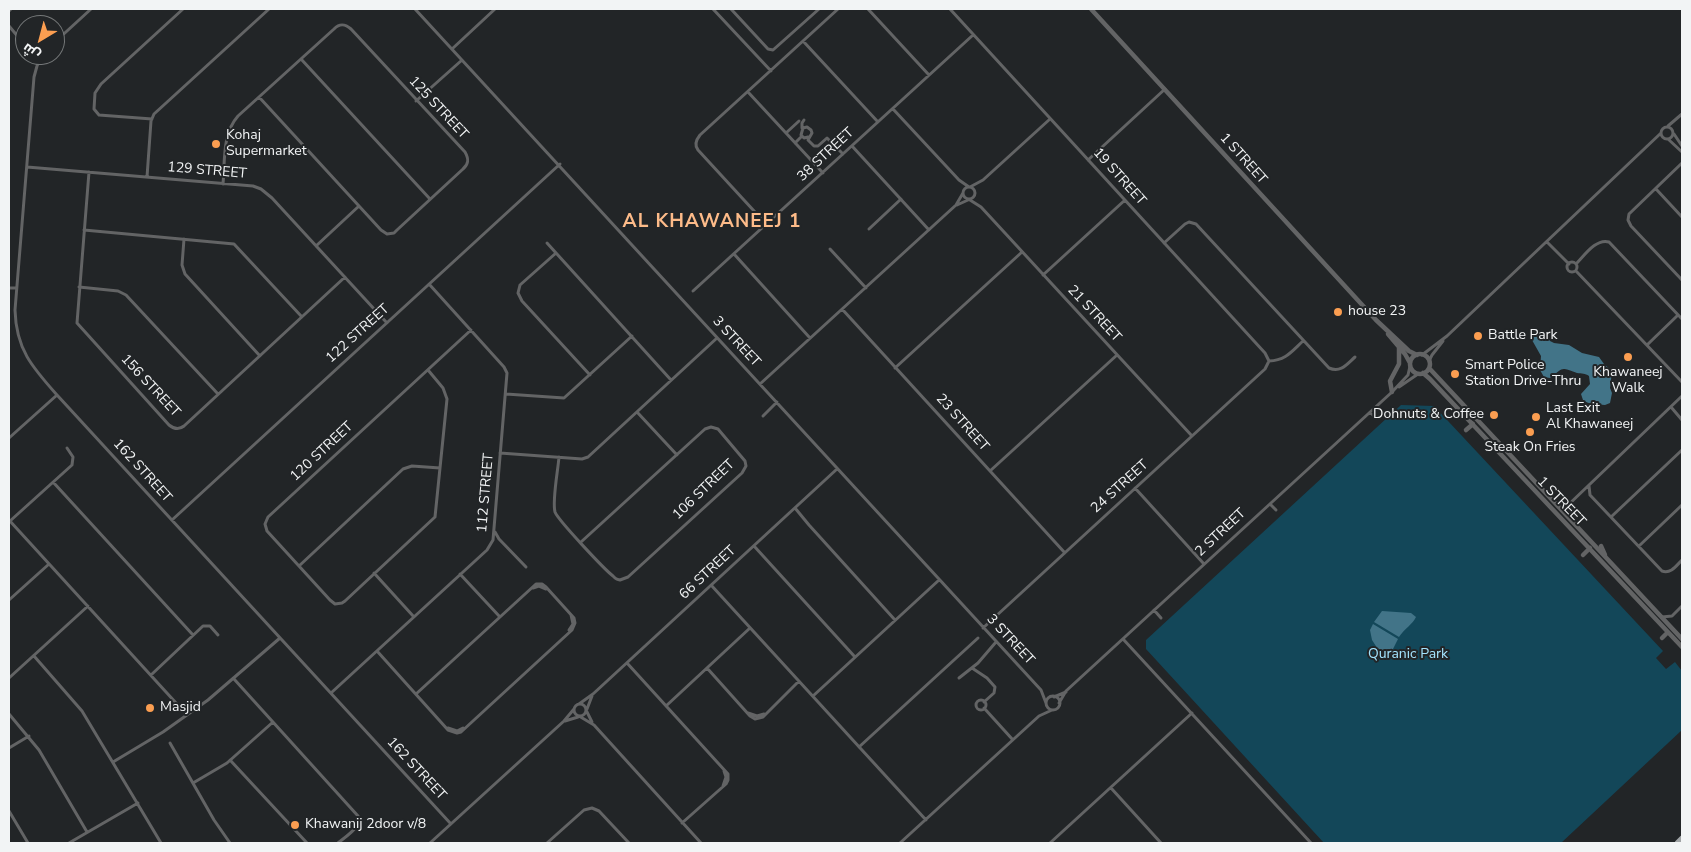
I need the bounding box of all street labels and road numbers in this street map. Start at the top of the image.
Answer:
street label: 125 STREET [405,73,471,143]
street label: 38 STREET [794,125,858,185]
street label: 1 STREET [1216,130,1270,188]
street label: 19 STREET [1089,145,1149,209]
street label: 129 STREET [167,159,247,183]
street label: 21 STREET [1064,282,1124,346]
street label: 122 STREET [323,301,393,367]
street label: 3 STREET [708,313,764,371]
street label: 156 STREET [117,351,183,421]
street label: 23 STREET [932,391,992,455]
street label: 120 STREET [287,419,357,485]
street label: 162 STREET [109,436,175,506]
street label: 112 STREET [474,453,498,533]
street label: 106 STREET [670,456,738,524]
street label: 24 STREET [1088,457,1152,517]
street label: 1 STREET [1533,474,1589,530]
street label: 2 STREET [1192,505,1250,561]
street label: 66 STREET [676,543,740,603]
street label: 3 STREET [982,611,1038,669]
street label: 162 STREET [383,734,449,804]

